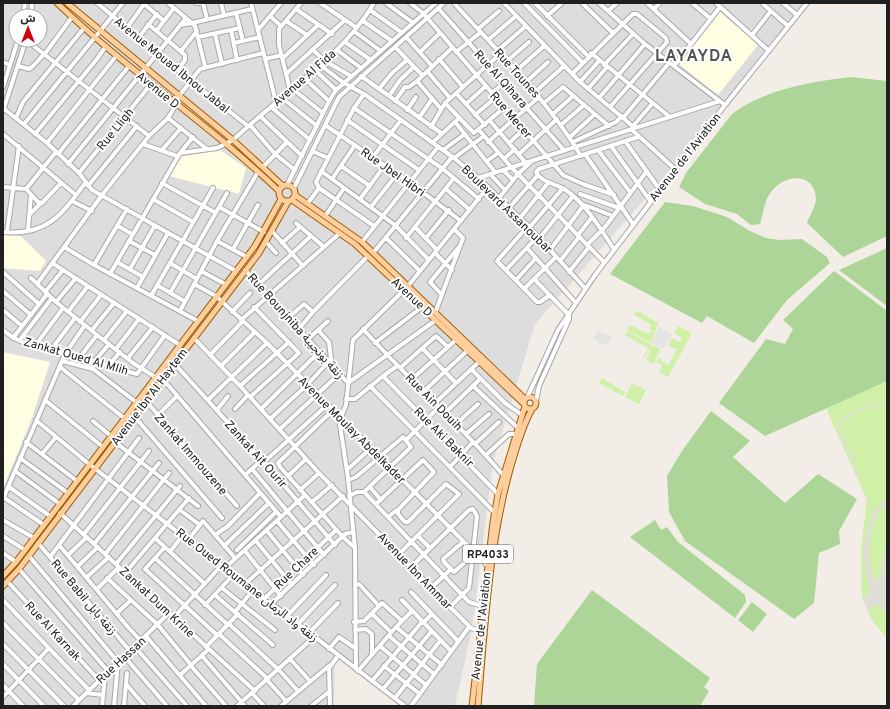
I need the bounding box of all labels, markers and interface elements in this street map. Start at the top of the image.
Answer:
north arrow [8,8,48,48]
text: ش [20,12,36,26]
street label: Avenue Mouad Ibnou Jabal [110,14,233,118]
street label: Rue Tounes [490,45,543,102]
street label: Avenue Al Fida [269,47,340,111]
street label: Rue Al Qihara [470,47,531,112]
district label: LAYAYDA [655,47,733,67]
street label: Avenue D [132,68,182,113]
street label: Rue Mecer [485,89,535,143]
street label: Rue Lligh [94,105,138,154]
street label: Avenue de l'Aviation [646,110,725,205]
street label: Rue Jbel Hibri [357,145,428,201]
street label: Boulevard Assanoubar [457,162,556,258]
street label: Rue Bounjniba زنقة بونجيبة [243,270,347,383]
street label: Avenue D [387,274,435,321]
street label: Zankat Oued Al Mlih [21,334,130,380]
street label: Avenue Ibn Al Haytem [108,346,192,450]
street label: Rue Ain Douih [401,370,466,435]
street label: Avenue Moulay Abdelkader [294,373,409,488]
street label: Rue Aki Baknir [410,404,477,471]
street label: Zankat Immouzene [150,410,230,499]
street label: Zankat Ait Ourir [220,417,290,492]
street label: Rue Oued Roumane زنقة واد الرمان [172,525,321,646]
street label: Avenue Ibn Ammar [373,529,456,614]
street label: Rue Chare [271,544,322,594]
road number: RP4033 [463,545,513,563]
street label: Rue Babil زنقة بابل [47,556,120,639]
street label: Zankat Dum Krine [115,564,197,642]
street label: Avenue de l'Aviation [468,571,496,681]
street label: Rue Al Karnak [21,599,84,665]
street label: Rue Hassan [93,634,150,688]

